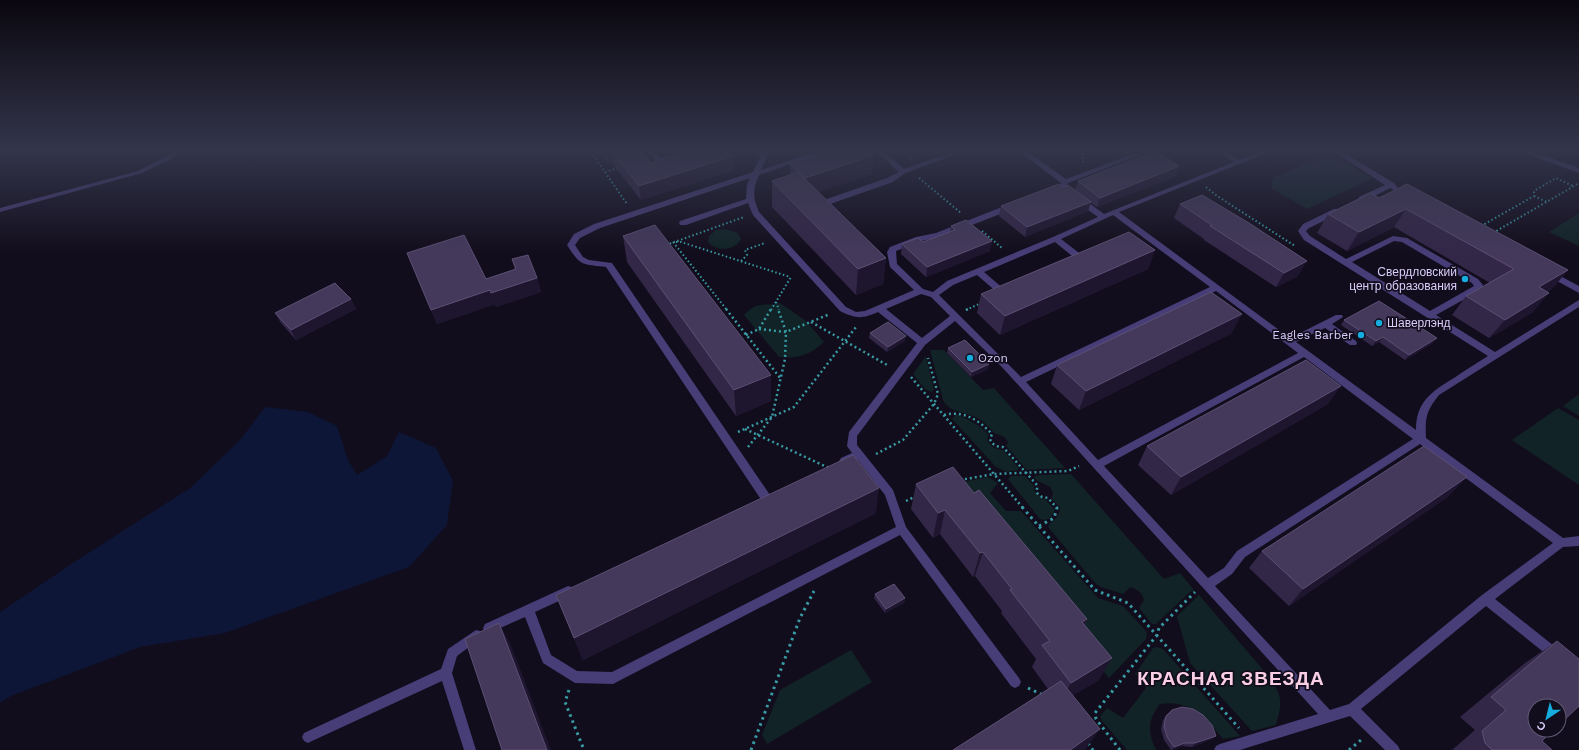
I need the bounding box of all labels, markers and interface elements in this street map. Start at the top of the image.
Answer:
place label: Свердловский центр образования [1349,265,1457,293]
marker: Свердловский центр образования [1460,274,1470,284]
place label: Шаверлэнд [1387,316,1451,330]
marker: Шаверлэнд [1374,318,1384,328]
place label: Eagles Barber [1272,328,1353,342]
marker: Eagles Barber [1356,330,1366,340]
place label: Ozon [978,351,1008,365]
marker: Ozon [965,353,975,363]
district label: КРАСНАЯ ЗВЕЗДА [1137,667,1325,690]
north arrow [1527,698,1567,738]
text: С [1535,718,1549,733]

